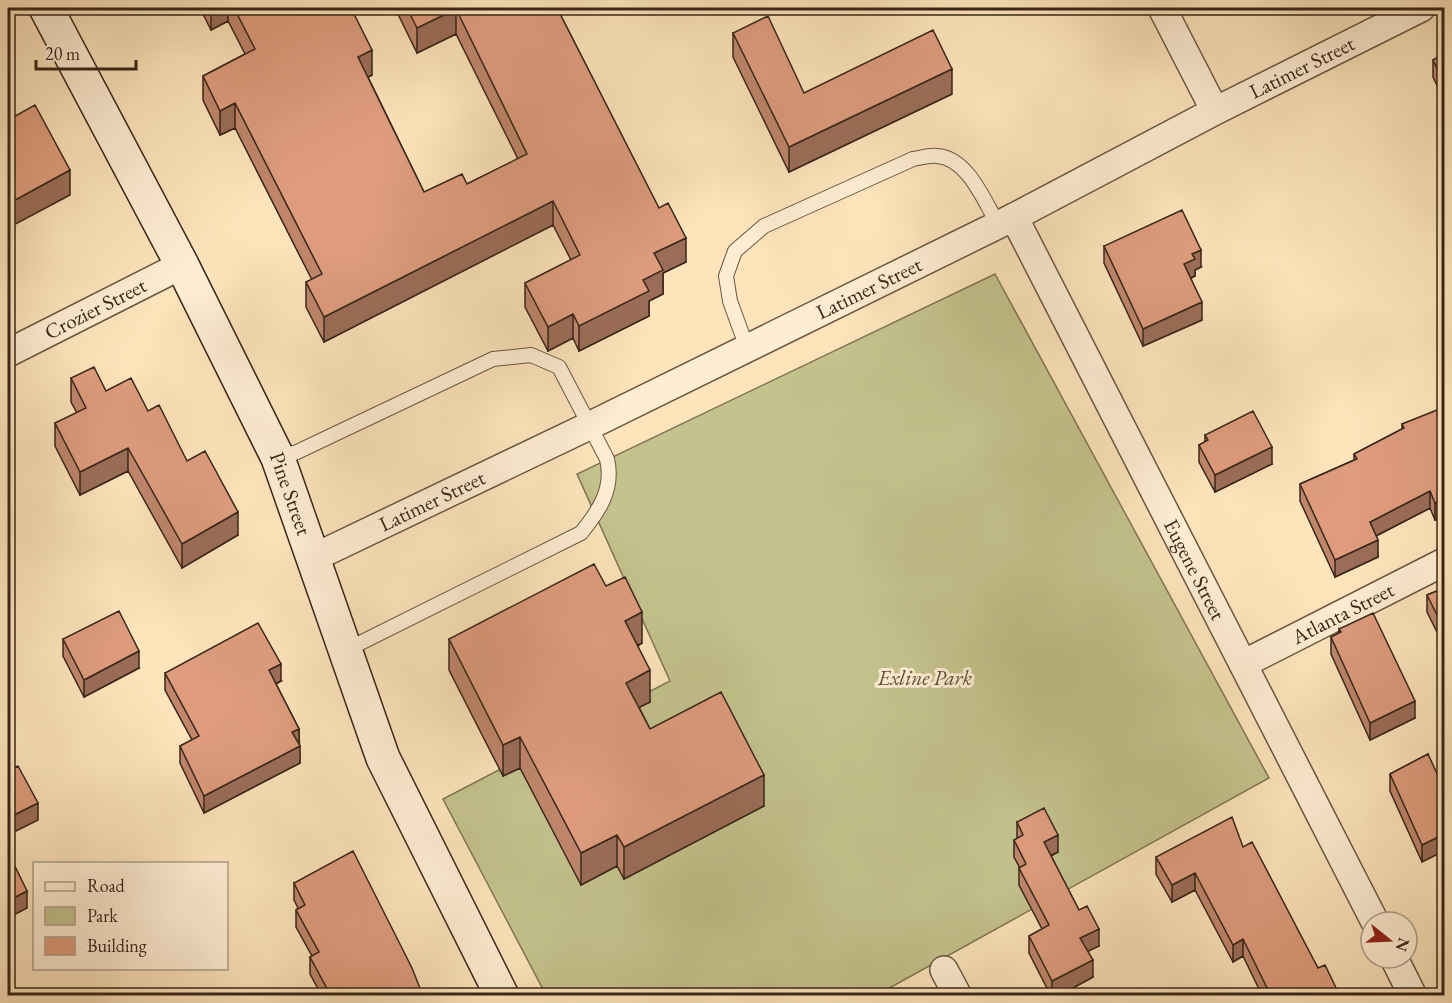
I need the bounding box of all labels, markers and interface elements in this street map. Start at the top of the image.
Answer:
street label: Latimer Street [1245,29,1359,105]
scale bar [36,33,136,71]
text: 20 m [45,42,80,65]
street label: Latimer Street [812,250,926,325]
street label: Crozier Street [40,271,151,345]
street label: Pine Street [264,448,318,539]
street label: Latimer Street [374,464,490,537]
street label: Eugene Street [1158,514,1232,625]
street label: Atlanta Street [1286,576,1399,650]
park label: Exline Park [877,664,972,691]
legend [33,862,228,970]
text: Road [87,874,126,897]
text: Park [87,904,118,927]
north arrow [1359,910,1419,970]
text: Building [87,934,147,957]
text: N [1391,935,1415,954]

